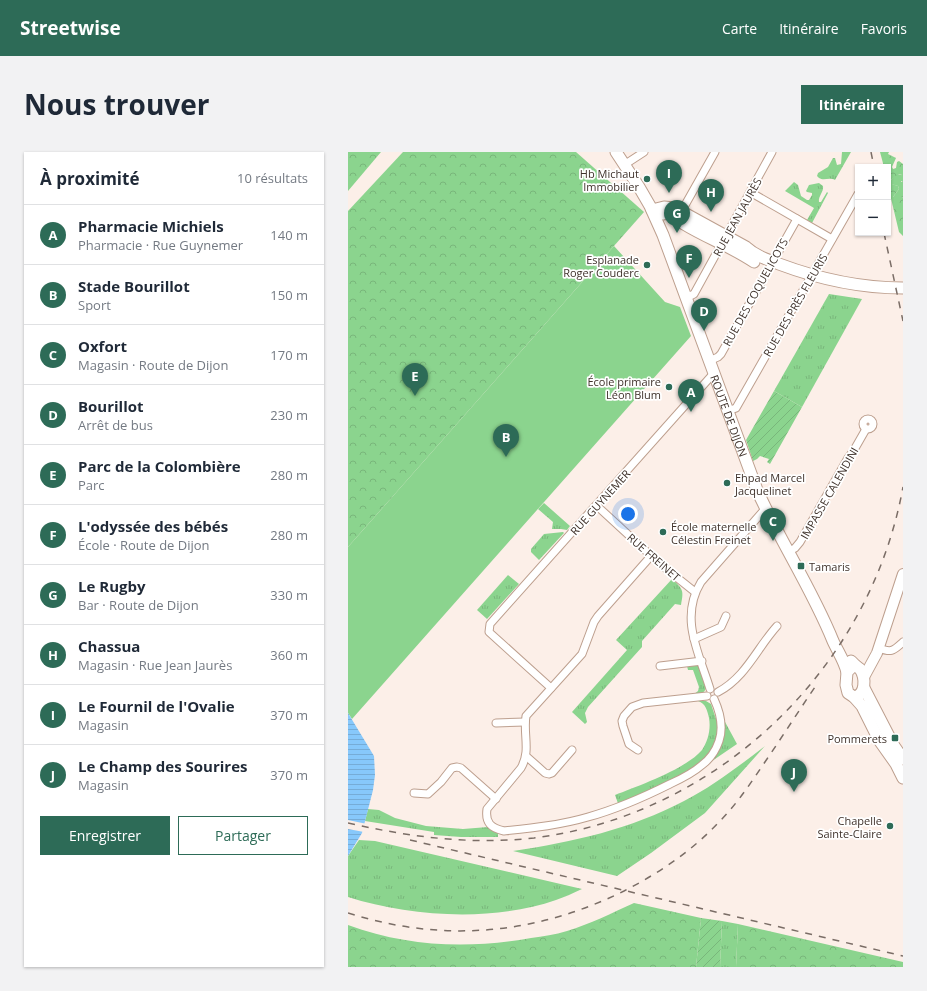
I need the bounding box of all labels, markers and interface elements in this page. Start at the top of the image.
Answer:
text: Streetwise [20,15,121,41]
text: Carte [722,19,757,38]
text: Itinéraire [779,19,839,38]
text: Favoris [861,19,907,38]
text: Nous trouver [24,85,210,123]
button: Itinéraire [801,85,903,124]
pin: I [656,160,682,193]
map controls [855,164,891,236]
button: + [855,164,891,200]
place label: Hb Michaut Immobilier [580,166,639,194]
text: À proximité [40,167,139,190]
text: 10 résultats [237,169,308,187]
marker: Hb Michaut Immobilier [642,174,652,184]
street label: RUE JEAN JAURÈS [709,175,765,259]
pin: H [698,179,724,212]
pin: G [664,200,690,233]
button: − [855,200,891,236]
text: Pharmacie Michiels [78,216,224,236]
text: A [49,226,57,244]
text: 140 m [270,226,308,244]
street label: RUE DES COQUELICOTS [719,235,791,349]
text: Pharmacie · Rue Guynemer [78,236,243,254]
pin: F [676,245,702,278]
street label: RUE DES PRÈS FLEURIS [759,251,831,359]
place label: Esplanade Roger Couderc [563,252,639,280]
marker: Esplanade Roger Couderc [642,260,652,270]
text: Stade Bourillot [78,276,190,296]
text: B [49,286,57,304]
text: 150 m [270,286,308,304]
text: Sport [78,296,111,314]
pin: D [691,298,717,331]
text: Oxfort [78,336,127,356]
text: C [49,346,57,364]
text: 170 m [270,346,308,364]
text: Magasin · Route de Dijon [78,356,228,374]
pin: E [402,363,428,396]
street label: ROUTE DE DIJON [708,372,752,459]
place label: École primaire Léon Blum [587,374,661,402]
pin: A [678,379,704,412]
marker: École primaire Léon Blum [664,382,674,392]
text: Bourillot [78,396,144,416]
text: D [48,406,58,424]
text: 230 m [270,406,308,424]
text: Arrêt de bus [78,416,153,434]
pin: B [493,424,519,457]
street label: IMPASSE CALENDINI [797,444,861,542]
text: Parc de la Colombière [78,456,241,476]
text: E [49,466,57,484]
text: 280 m [270,466,308,484]
street label: RUE GUYNEMER [567,466,634,538]
place label: Ehpad Marcel Jacquelinet [734,470,805,498]
text: Parc [78,476,105,494]
marker: Ehpad Marcel Jacquelinet [722,478,732,488]
your location [618,504,638,524]
pin: C [760,508,786,541]
text: L'odyssée des bébés [78,516,228,536]
place label: École maternelle Célestin Freinet [671,519,756,547]
text: F [49,526,57,544]
text: 280 m [270,526,308,544]
marker: École maternelle Célestin Freinet [658,527,668,537]
street label: RUE FREINET [624,530,684,584]
text: École · Route de Dijon [78,536,210,554]
place label: Tamaris [809,559,850,574]
marker: Tamaris [796,561,806,571]
text: Le Rugby [78,576,146,596]
text: G [48,586,58,604]
text: 330 m [270,586,308,604]
text: Bar · Route de Dijon [78,596,199,614]
text: Chassua [78,636,140,656]
text: H [48,646,58,664]
text: 360 m [270,646,308,664]
text: Magasin · Rue Jean Jaurès [78,656,232,674]
text: Le Fournil de l'Ovalie [78,696,235,716]
text: I [51,706,55,724]
text: 370 m [270,706,308,724]
text: Magasin [78,716,129,734]
place label: Pommerets [827,731,887,746]
marker: Pommerets [890,733,900,743]
text: Le Champ des Sourires [78,756,247,776]
pin: J [781,759,807,792]
text: J [51,766,55,784]
text: 370 m [270,766,308,784]
text: Magasin [78,776,129,794]
place label: Chapelle Sainte-Claire [817,813,882,841]
button: Enregistrer [40,816,170,855]
button: Partager [178,816,308,855]
marker: Chapelle Sainte-Claire [885,821,895,831]

